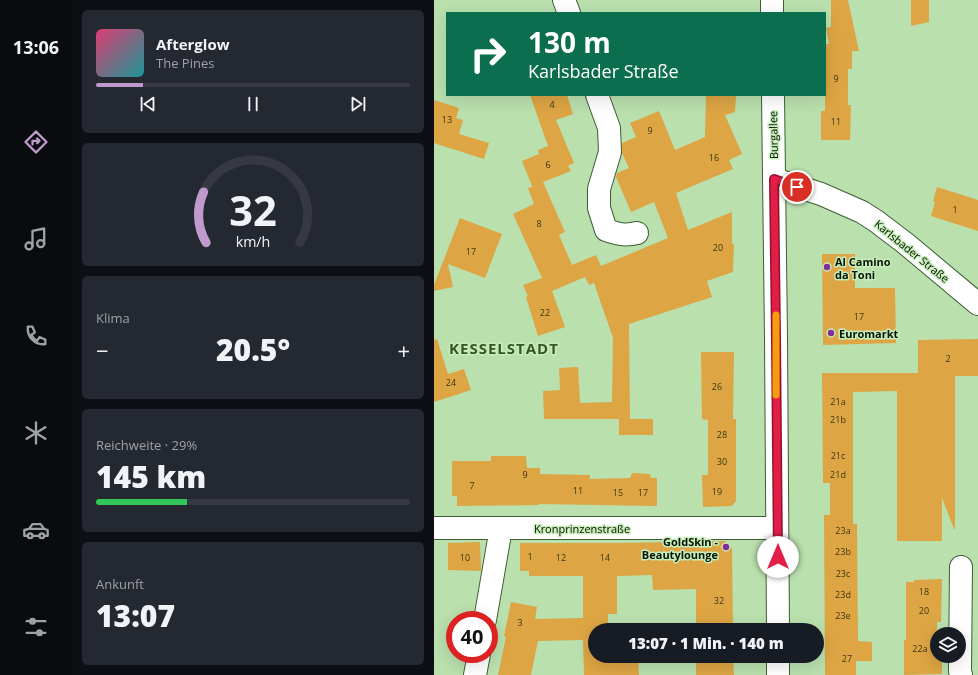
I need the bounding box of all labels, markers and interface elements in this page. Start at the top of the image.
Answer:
text: 130 m [528,23,611,61]
icon: right [462,28,514,80]
text: Afterglow [156,34,230,54]
text: 13:06 [13,35,59,59]
text: The Pines [156,54,214,72]
text: Karlsbader Straße [528,59,679,83]
house number: 9 [833,72,839,85]
icon: previous [137,93,159,115]
icon: pause [242,93,264,115]
icon: next [347,93,369,115]
house number: 4 [549,98,555,111]
street label: Burgallee [765,111,781,159]
house number: 13 [442,113,452,126]
house number: 11 [831,115,841,128]
house number: 9 [647,124,653,137]
icon: directions [22,128,50,156]
house number: 16 [709,151,719,164]
house number: 6 [545,158,551,171]
pin [780,170,814,204]
icon: arrive [786,176,808,198]
text: 32 [229,181,277,237]
house number: 1 [952,203,958,216]
street label: Karlsbader Straße [872,216,952,286]
house number: 8 [536,217,542,230]
icon: music [22,225,50,253]
text: km/h [236,231,270,250]
house number: 20 [713,241,723,254]
house number: 17 [466,245,476,258]
place label: Al Camino da Toni [835,254,891,282]
marker: Al Camino da Toni [822,262,832,272]
house number: 22 [540,306,550,319]
text: Klima [96,309,130,327]
house number: 17 [854,310,864,323]
icon: phone [22,322,50,350]
place label: Euromarkt [839,326,898,341]
marker: Euromarkt [826,328,836,338]
text: 20.5° [216,329,290,370]
text: − [96,335,109,365]
text: + [397,335,410,365]
district label: KESSELSTADT [449,338,559,358]
house number: 2 [945,352,951,365]
house number: 24 [446,376,456,389]
house number: 26 [712,380,722,393]
house number: 21a [830,395,846,408]
house number: 21b [830,413,846,426]
icon: climate [22,419,50,447]
house number: 28 [717,428,727,441]
text: Reichweite · 29% [96,436,197,454]
house number: 21c [831,449,846,462]
house number: 30 [717,455,727,468]
text: 145 km [96,456,206,497]
house number: 9 [522,468,528,481]
house number: 21d [830,468,846,481]
house number: 7 [469,479,475,492]
house number: 11 [573,484,583,497]
house number: 19 [712,485,722,498]
house number: 15 [613,486,623,499]
house number: 17 [638,486,648,499]
icon: car [22,516,50,544]
street label: Kronprinzenstraße [534,521,630,536]
house number: 23a [835,524,851,537]
place label: GoldSkin - Beautylounge [642,534,718,562]
position arrow [757,536,799,578]
marker: GoldSkin - Beautylounge [721,542,731,552]
house number: 23b [835,545,851,558]
house number: 1 [527,550,533,563]
house number: 10 [460,551,470,564]
house number: 12 [556,551,566,564]
house number: 14 [600,551,610,564]
house number: 23c [836,567,851,580]
text: Ankunft [96,575,144,593]
house number: 18 [919,585,929,598]
house number: 23d [835,588,851,601]
house number: 32 [714,594,724,607]
text: 13:07 [96,595,175,636]
house number: 20 [919,604,929,617]
house number: 23e [835,609,851,622]
speed limit sign: 40 [446,611,498,663]
icon: filters [22,613,50,641]
house number: 3 [517,616,523,629]
map controls [930,627,966,663]
button: layers [930,627,966,663]
text: 13:07 · 1 Min. · 140 m [628,633,784,653]
house number: 22a [912,642,928,655]
house number: 27 [842,652,852,665]

